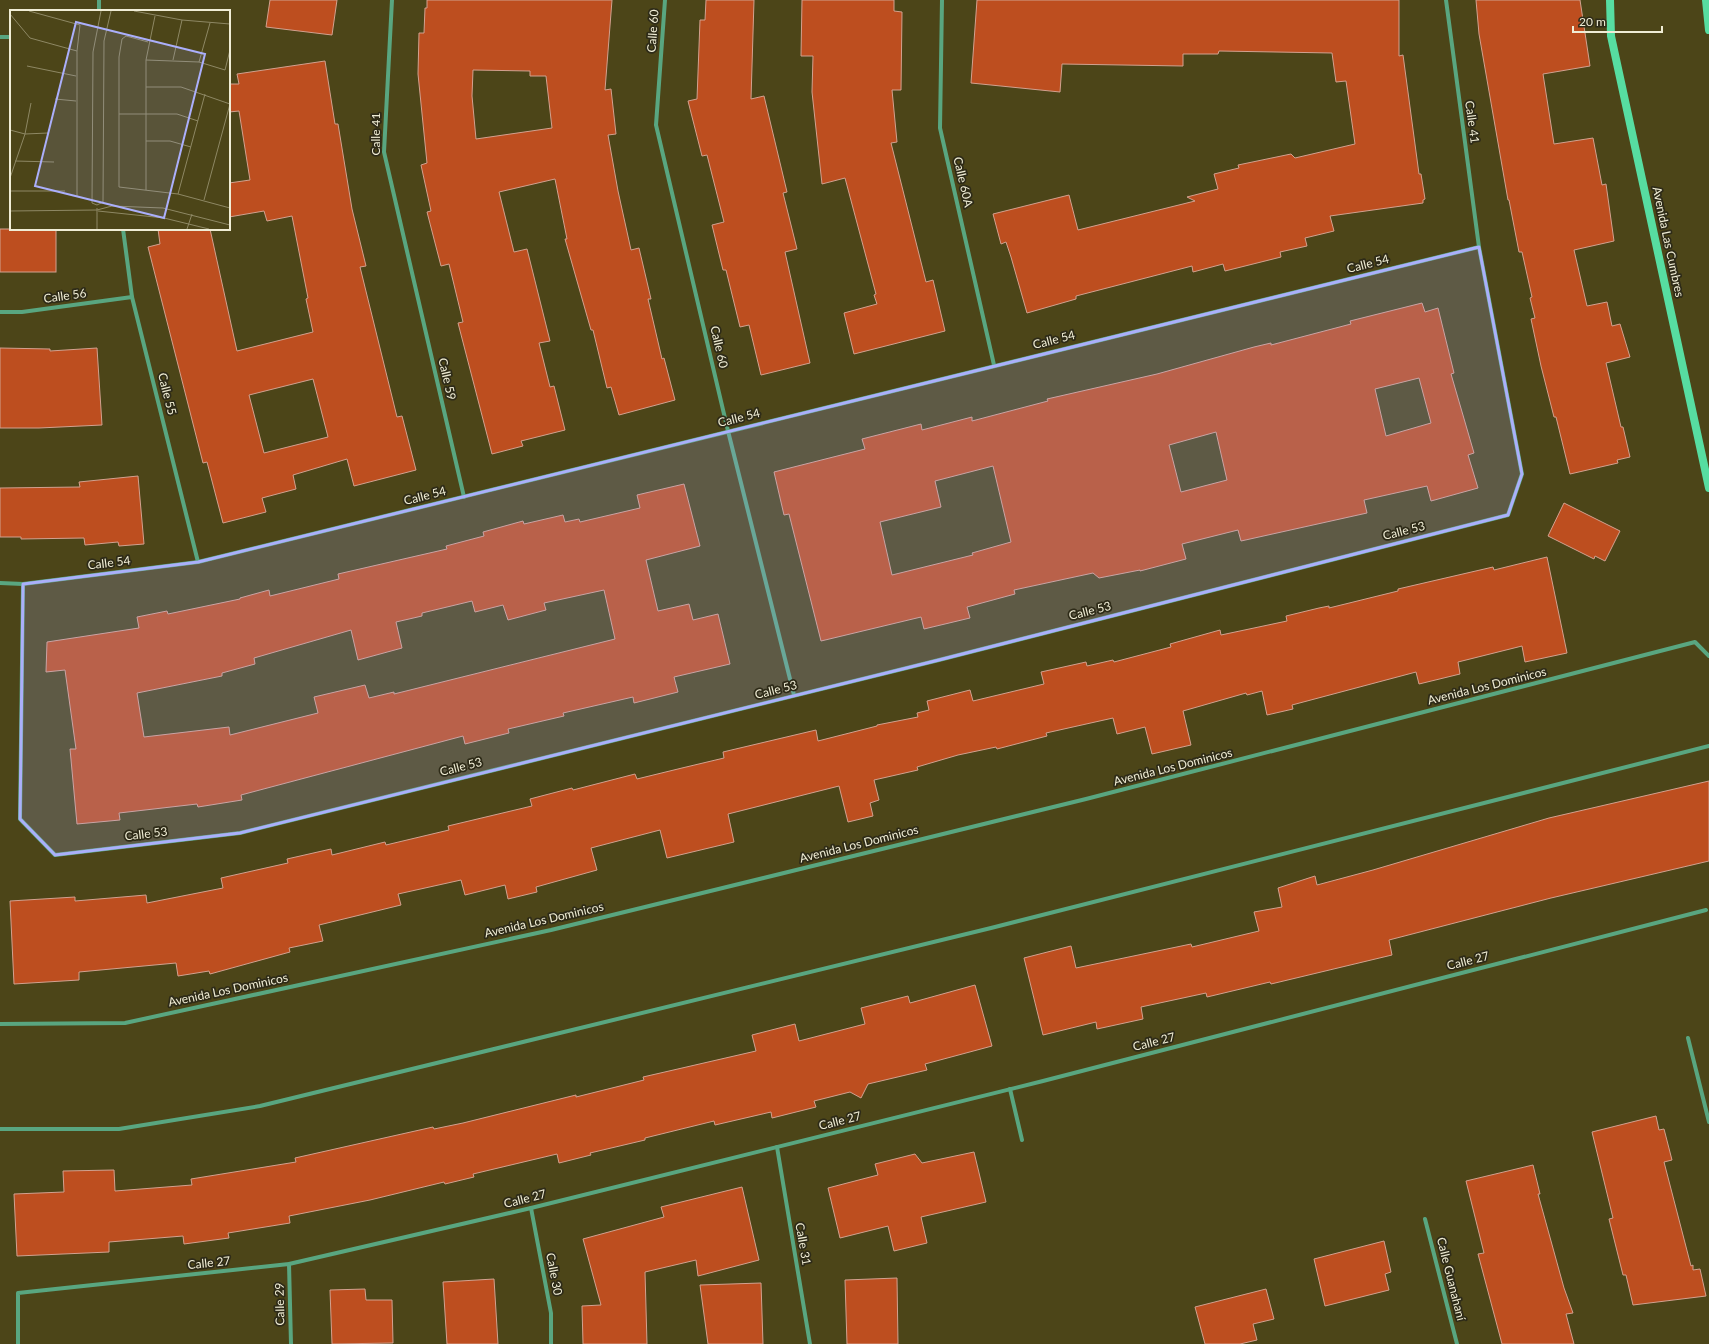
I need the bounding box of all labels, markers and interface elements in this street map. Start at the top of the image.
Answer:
scale bar [1573,8,1662,34]
street label: Calle 60 [644,9,661,53]
inset map [10,10,230,230]
text: 20 m [1579,14,1606,29]
street label: Calle 41 [1462,100,1483,144]
street label: Calle 41 [368,112,383,155]
street label: Calle 60A [950,155,977,209]
street label: Avenida Las Cumbres [1649,185,1688,299]
street label: Calle 54 [1345,251,1391,276]
street label: Calle 56 [43,285,87,306]
street label: Calle 60 [707,324,732,370]
street label: Calle 54 [1031,327,1077,352]
street label: Calle 59 [435,356,460,402]
street label: Calle 55 [155,371,180,417]
street label: Calle 54 [716,405,762,430]
street label: Calle 54 [402,483,448,508]
street label: Calle 53 [1381,518,1427,543]
street label: Calle 54 [87,552,131,573]
street label: Calle 53 [1067,598,1113,623]
street label: Avenida Los Dominicos [1426,663,1548,708]
street label: Calle 53 [753,677,799,702]
street label: Avenida Los Dominicos [1112,744,1234,789]
street label: Calle 53 [438,754,484,779]
street label: Avenida Los Dominicos [798,821,920,866]
street label: Calle 53 [124,823,168,844]
street label: Avenida Los Dominicos [483,898,605,941]
street label: Calle 27 [1445,948,1491,973]
street label: Avenida Los Dominicos [167,969,289,1010]
street label: Calle 27 [1131,1029,1177,1054]
street label: Calle 27 [817,1108,863,1133]
street label: Calle 27 [502,1186,548,1211]
street label: Calle 31 [792,1221,815,1266]
street label: Calle Guanahaní [1434,1236,1469,1323]
street label: Calle 30 [543,1251,566,1296]
street label: Calle 27 [187,1253,231,1272]
street label: Calle 29 [272,1282,287,1326]

